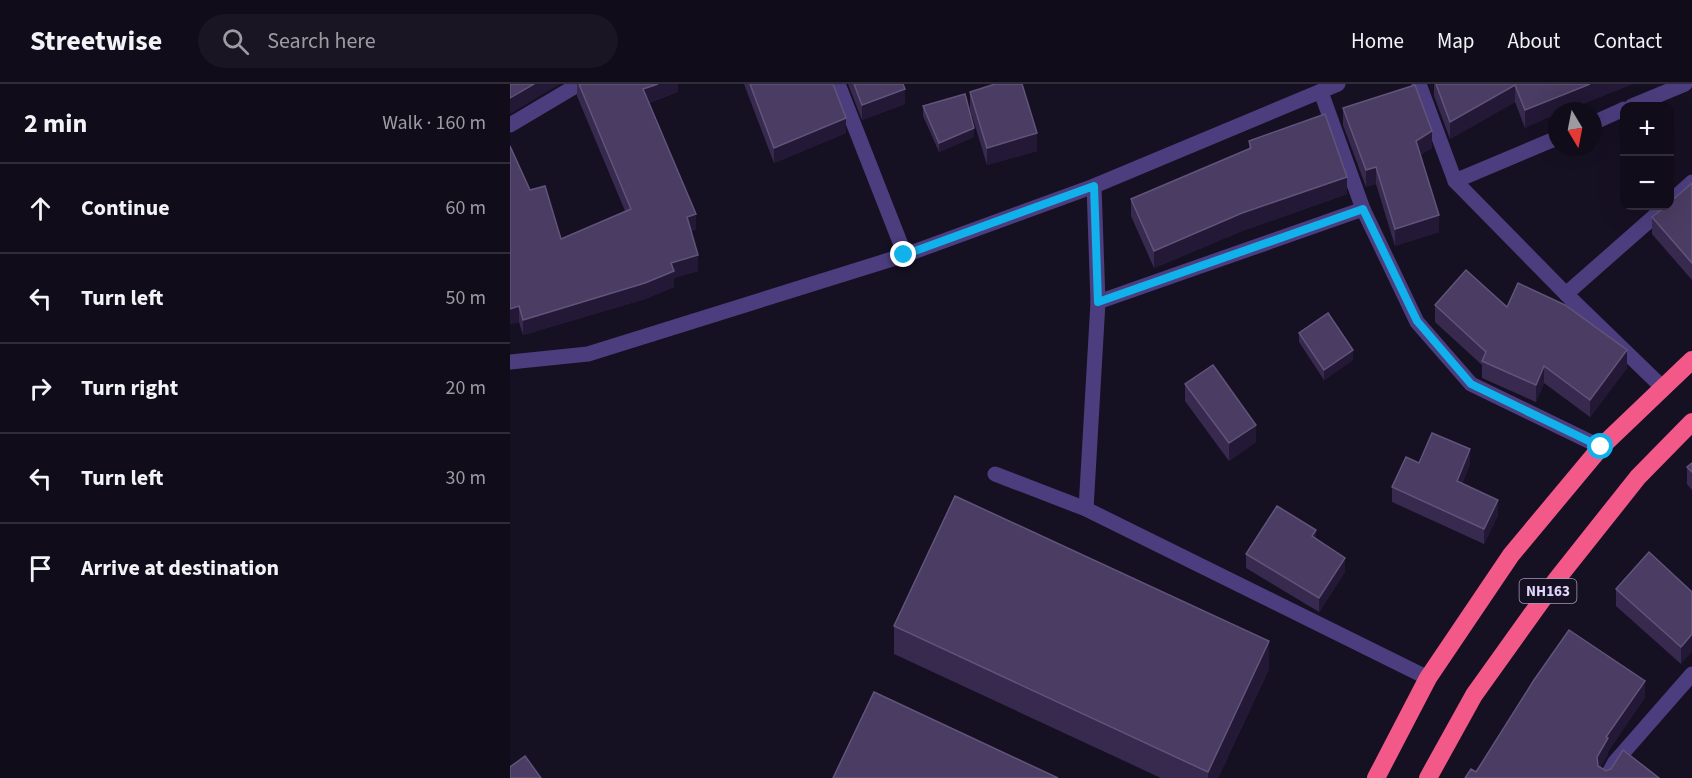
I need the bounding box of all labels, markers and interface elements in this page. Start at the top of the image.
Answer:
search box [198,14,618,68]
text: Streetwise [30,21,162,61]
icon: search [219,25,252,58]
text: Search here [267,25,376,57]
text: Home [1351,26,1404,56]
text: Map [1437,26,1475,56]
text: About [1508,26,1560,56]
text: Contact [1593,26,1662,56]
north arrow [1548,102,1602,156]
map controls [1620,102,1674,210]
button: + [1620,102,1674,156]
text: 2 min [24,105,87,142]
text: Walk · 160 m [382,109,486,137]
button: − [1620,156,1674,210]
icon: ahead [24,192,57,225]
text: Continue [81,192,170,224]
text: 60 m [446,194,486,222]
route end [890,241,916,267]
icon: left [24,282,57,315]
text: Turn left [81,282,163,314]
text: 50 m [446,284,486,312]
icon: right [24,372,57,405]
text: Turn right [81,372,178,404]
text: 20 m [446,374,486,402]
route start [1587,433,1613,459]
icon: left [24,462,57,495]
text: Turn left [81,462,163,494]
text: 30 m [446,464,486,492]
icon: arrive [24,552,57,585]
text: Arrive at destination [81,552,279,584]
road number: NH163 [1520,579,1576,603]

